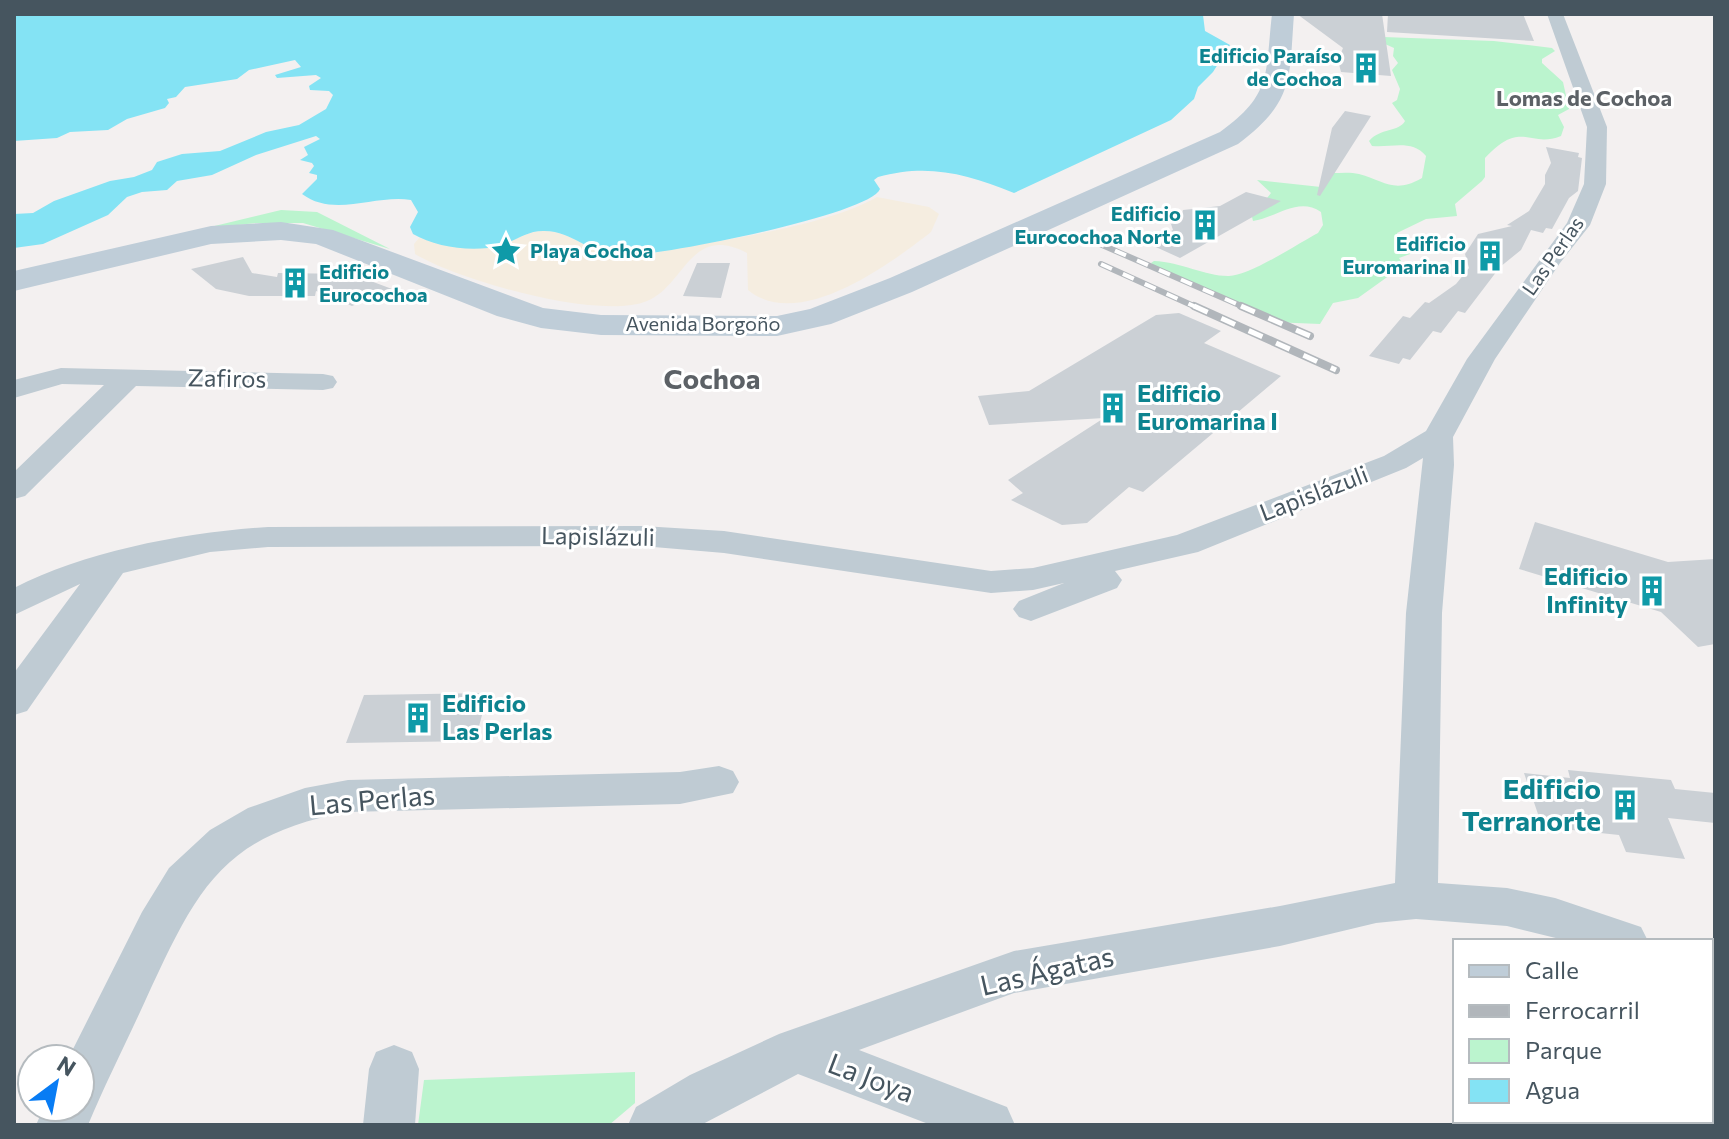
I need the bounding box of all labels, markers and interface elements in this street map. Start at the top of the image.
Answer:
place label: Edificio Paraíso de Cochoa [1199,43,1342,90]
building icon: Edificio Paraíso de Cochoa [1349,51,1383,85]
district label: Lomas de Cochoa [1496,84,1672,111]
place label: Edificio Eurocochoa Norte [1014,201,1181,248]
building icon: Edificio Eurocochoa Norte [1188,208,1222,242]
street label: Las Perlas [1516,212,1588,299]
place label: Edificio Euromarina II [1342,231,1466,278]
place icon: Playa Cochoa [489,234,523,268]
place label: Playa Cochoa [530,238,653,262]
building icon: Edificio Euromarina II [1473,239,1507,273]
place label: Edificio Eurocochoa [319,259,428,306]
building icon: Edificio Eurocochoa [278,266,312,300]
street label: Avenida Borgoño [626,311,780,335]
district label: Cochoa [663,361,761,395]
street label: Zafiros [188,362,267,393]
place label: Edificio Euromarina I [1137,378,1278,435]
building icon: Edificio Euromarina I [1096,391,1130,425]
street label: Lapislázuli [1255,459,1372,527]
street label: Lapislázuli [541,520,655,551]
place label: Edificio Infinity [1544,561,1628,618]
building icon: Edificio Infinity [1635,574,1669,608]
place label: Edificio Las Perlas [442,688,553,745]
building icon: Edificio Las Perlas [401,701,435,735]
place label: Edificio Terranorte [1462,771,1601,837]
street label: Las Perlas [308,777,436,821]
building icon: Edificio Terranorte [1608,788,1642,822]
street label: Las Ágatas [977,938,1117,1002]
legend [1453,939,1713,1123]
text: Calle [1525,955,1579,984]
text: Ferrocarril [1525,995,1640,1024]
text: Parque [1525,1035,1602,1064]
north arrow [16,1043,96,1123]
street label: La Joya [824,1045,919,1109]
text: N [53,1050,81,1081]
text: Agua [1525,1075,1580,1104]

